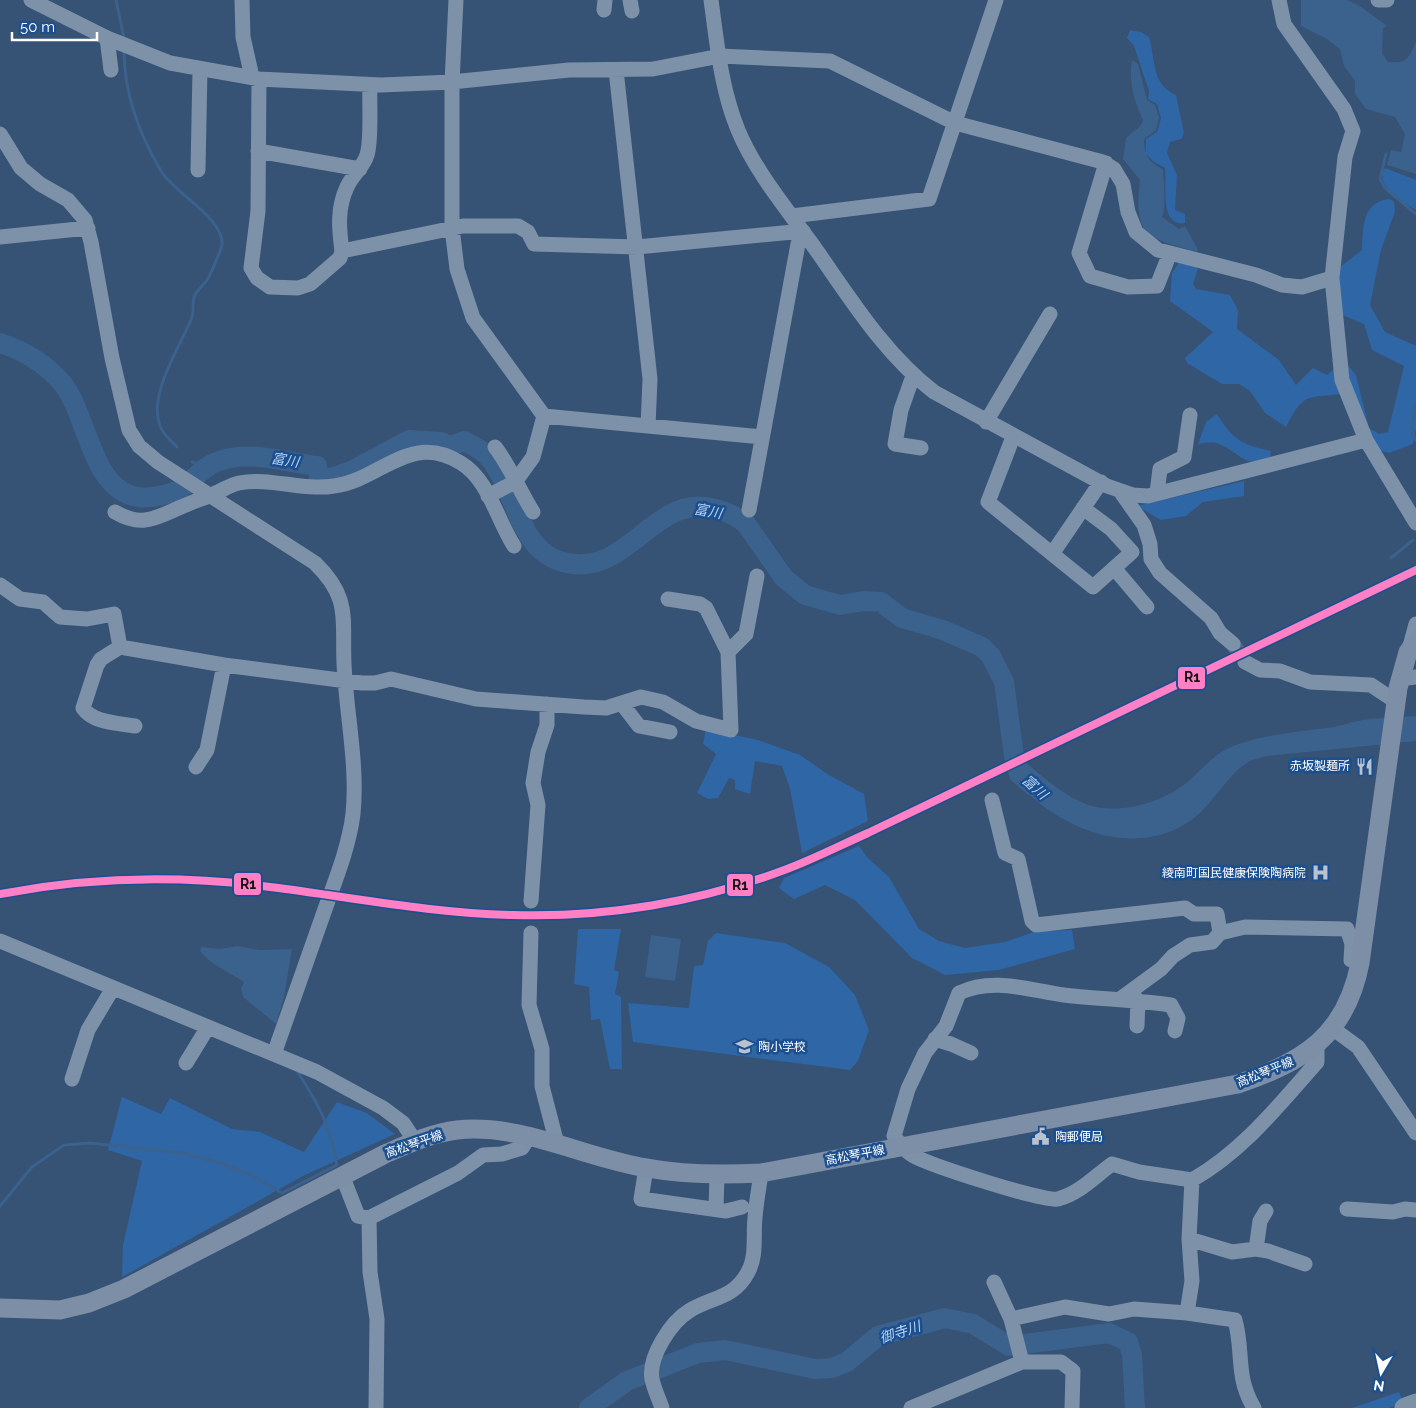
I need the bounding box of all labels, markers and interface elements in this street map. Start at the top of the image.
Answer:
scale bar [12,10,98,42]
text: 50 m [20,18,55,36]
water label: 富川 [270,450,302,470]
water label: 富川 [693,501,725,522]
line badge: R1 [1177,666,1206,690]
text: R1 [1184,669,1200,685]
restaurant icon: 赤坂製麺所 [1354,756,1374,776]
place label: 赤坂製麺所 [1290,759,1350,773]
water label: 富川 [1019,772,1052,804]
hospital icon: 綾南町国民健康保険陶病院 [1310,863,1330,883]
place label: 綾南町国民健康保険陶病院 [1162,866,1306,880]
line badge: R1 [233,872,262,896]
line badge: R1 [726,873,754,897]
text: R1 [240,876,256,892]
text: R1 [732,877,748,893]
school or university icon: 陶小学校 [734,1037,754,1057]
place label: 陶小学校 [758,1040,806,1054]
street label: 高松琴平線 [1235,1054,1295,1090]
public building icon: 陶郵便局 [1031,1127,1051,1147]
street label: 高松琴平線 [383,1128,445,1160]
place label: 陶郵便局 [1055,1130,1103,1144]
street label: 高松琴平線 [824,1142,886,1168]
water label: 御寺川 [878,1317,924,1346]
north arrow [1356,1348,1406,1398]
text: N [1372,1377,1385,1395]

